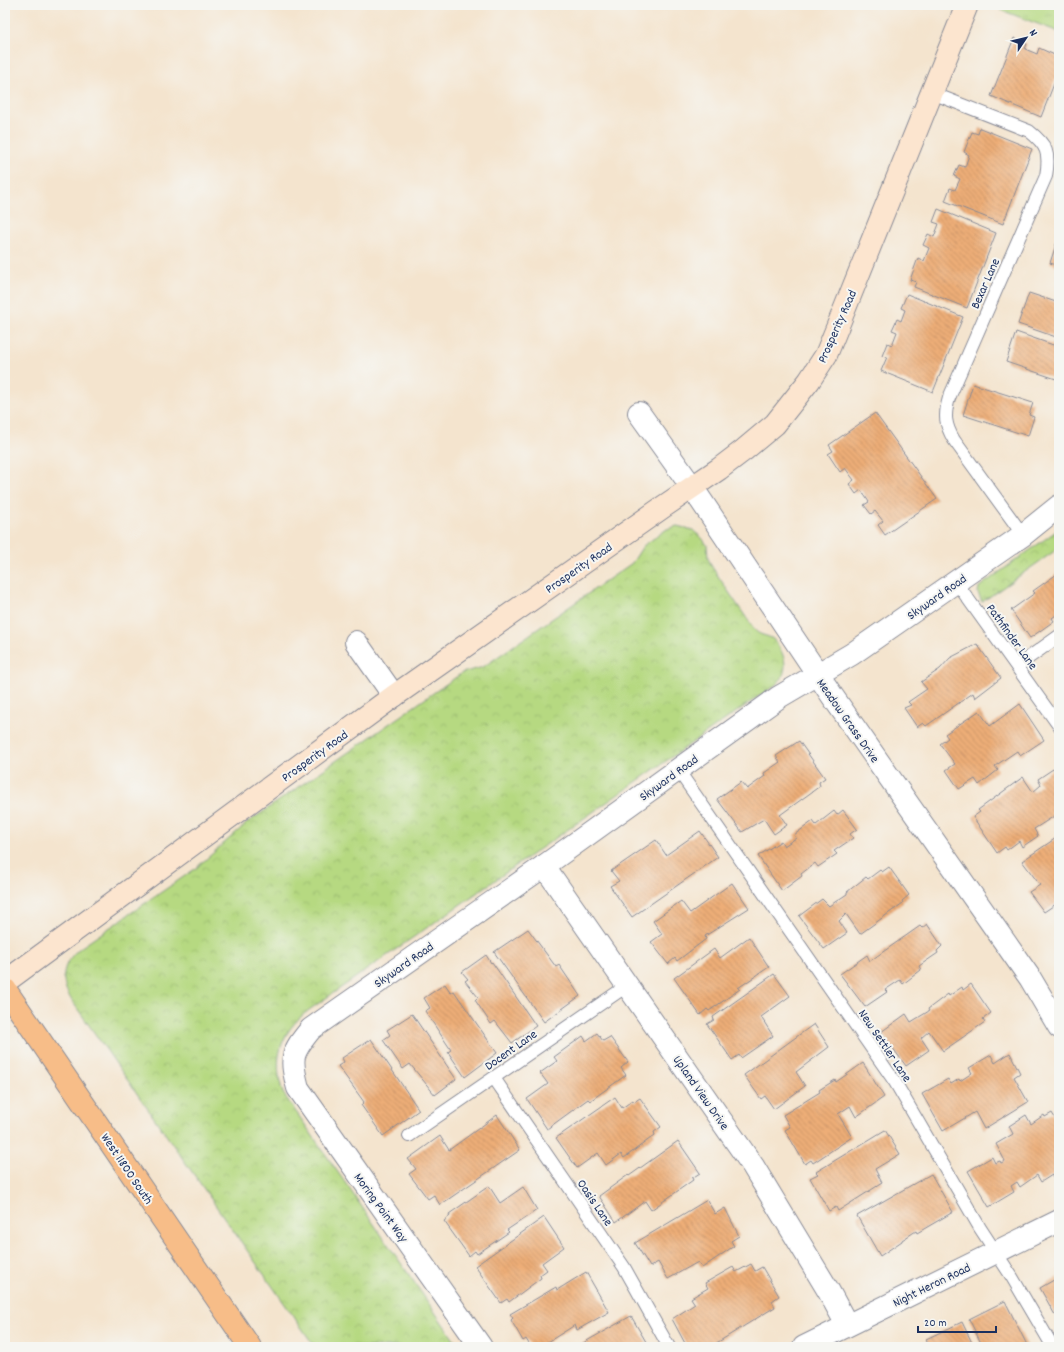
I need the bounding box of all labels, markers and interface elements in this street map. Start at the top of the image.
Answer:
north arrow [1006,18,1046,58]
text: N [1024,27,1041,41]
street label: Bexar Lane [967,255,1006,312]
street label: Prosperity Road [814,287,863,367]
street label: Prosperity Road [542,539,617,599]
street label: Skyward Road [904,570,971,626]
street label: Pathfinder Lane [981,601,1042,675]
street label: Meadow Grass Drive [811,675,883,768]
street label: Prosperity Road [278,726,353,788]
street label: Skyward Road [636,751,703,807]
street label: Skyward Road [371,938,438,994]
street label: New Settler Lane [852,1006,916,1087]
street label: Docent Lane [481,1026,542,1076]
street label: Upland View Drive [667,1052,733,1135]
street label: West 11800 South [95,1130,157,1209]
street label: Moring Point Way [348,1170,412,1248]
street label: Oasis Lane [571,1176,617,1231]
street label: Night Heron Road [890,1259,974,1313]
scale bar [918,1308,996,1334]
text: 20 m [924,1315,947,1332]

